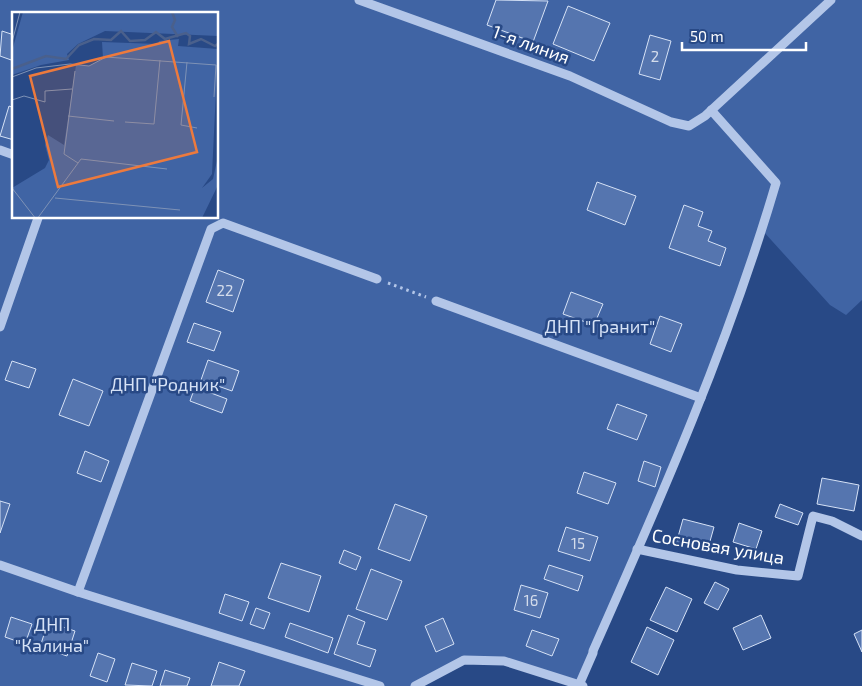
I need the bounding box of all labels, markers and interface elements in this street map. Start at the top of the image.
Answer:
inset map [12,12,219,219]
street label: 1-я линия [490,20,573,68]
scale bar [682,20,806,52]
text: 50 m [690,27,724,45]
house number: 2 [651,47,659,65]
house number: 22 [217,281,233,299]
park label: ДНП "Гранит" [545,315,655,337]
park label: ДНП "Родник" [111,373,225,395]
street label: Сосновая улица [650,524,786,568]
house number: 15 [571,534,585,552]
house number: 16 [524,591,538,609]
park label: ДНП "Калина" [15,613,89,656]

